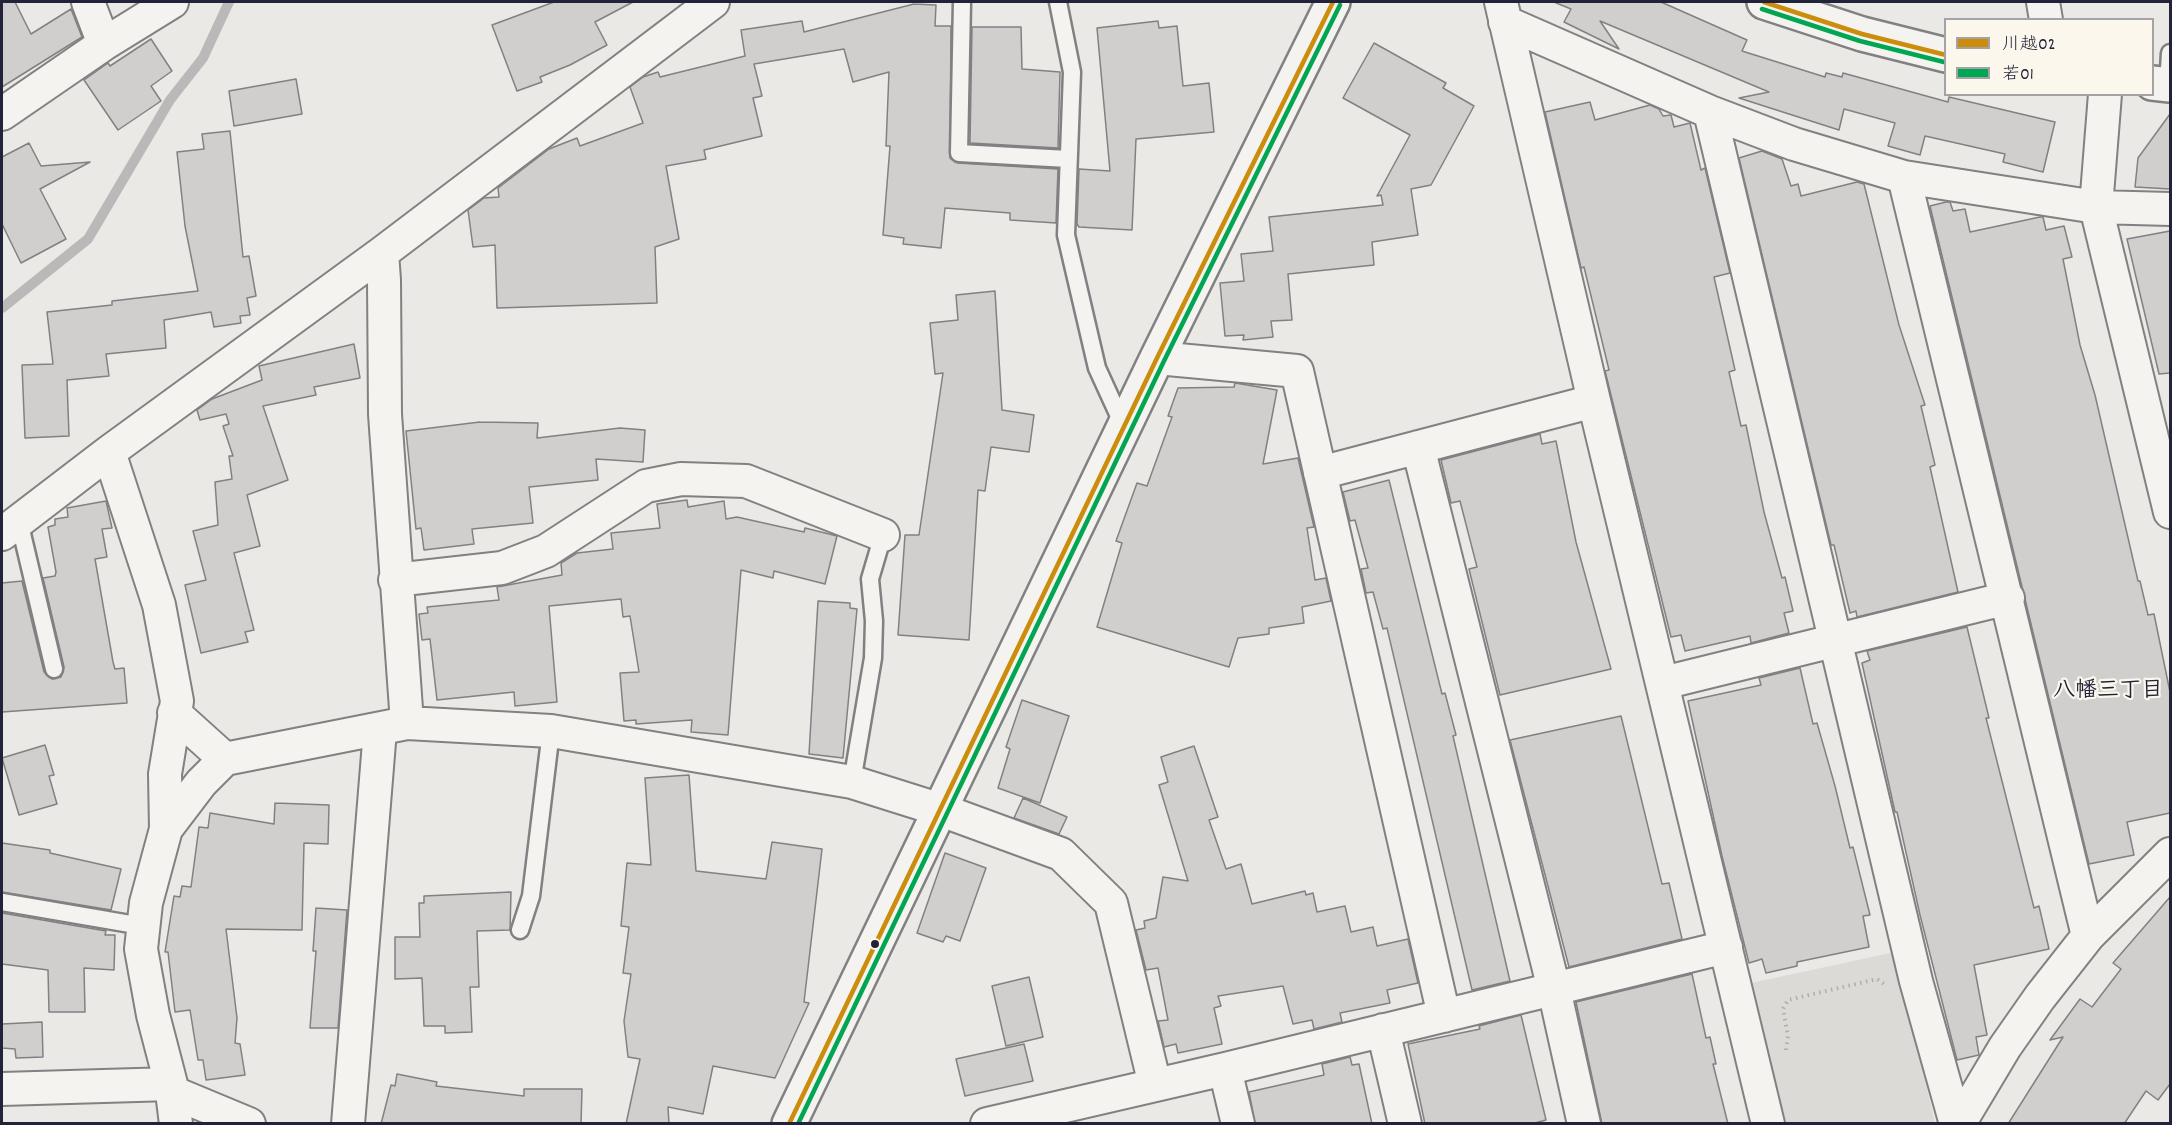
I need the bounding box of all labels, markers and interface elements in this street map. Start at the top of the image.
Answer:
legend [1944,18,2154,96]
text: 川越02 [2002,33,2056,58]
text: 若01 [2002,63,2034,88]
district label: 八幡三丁目 [2053,680,2163,706]
unlabelled marker [869,938,881,950]

